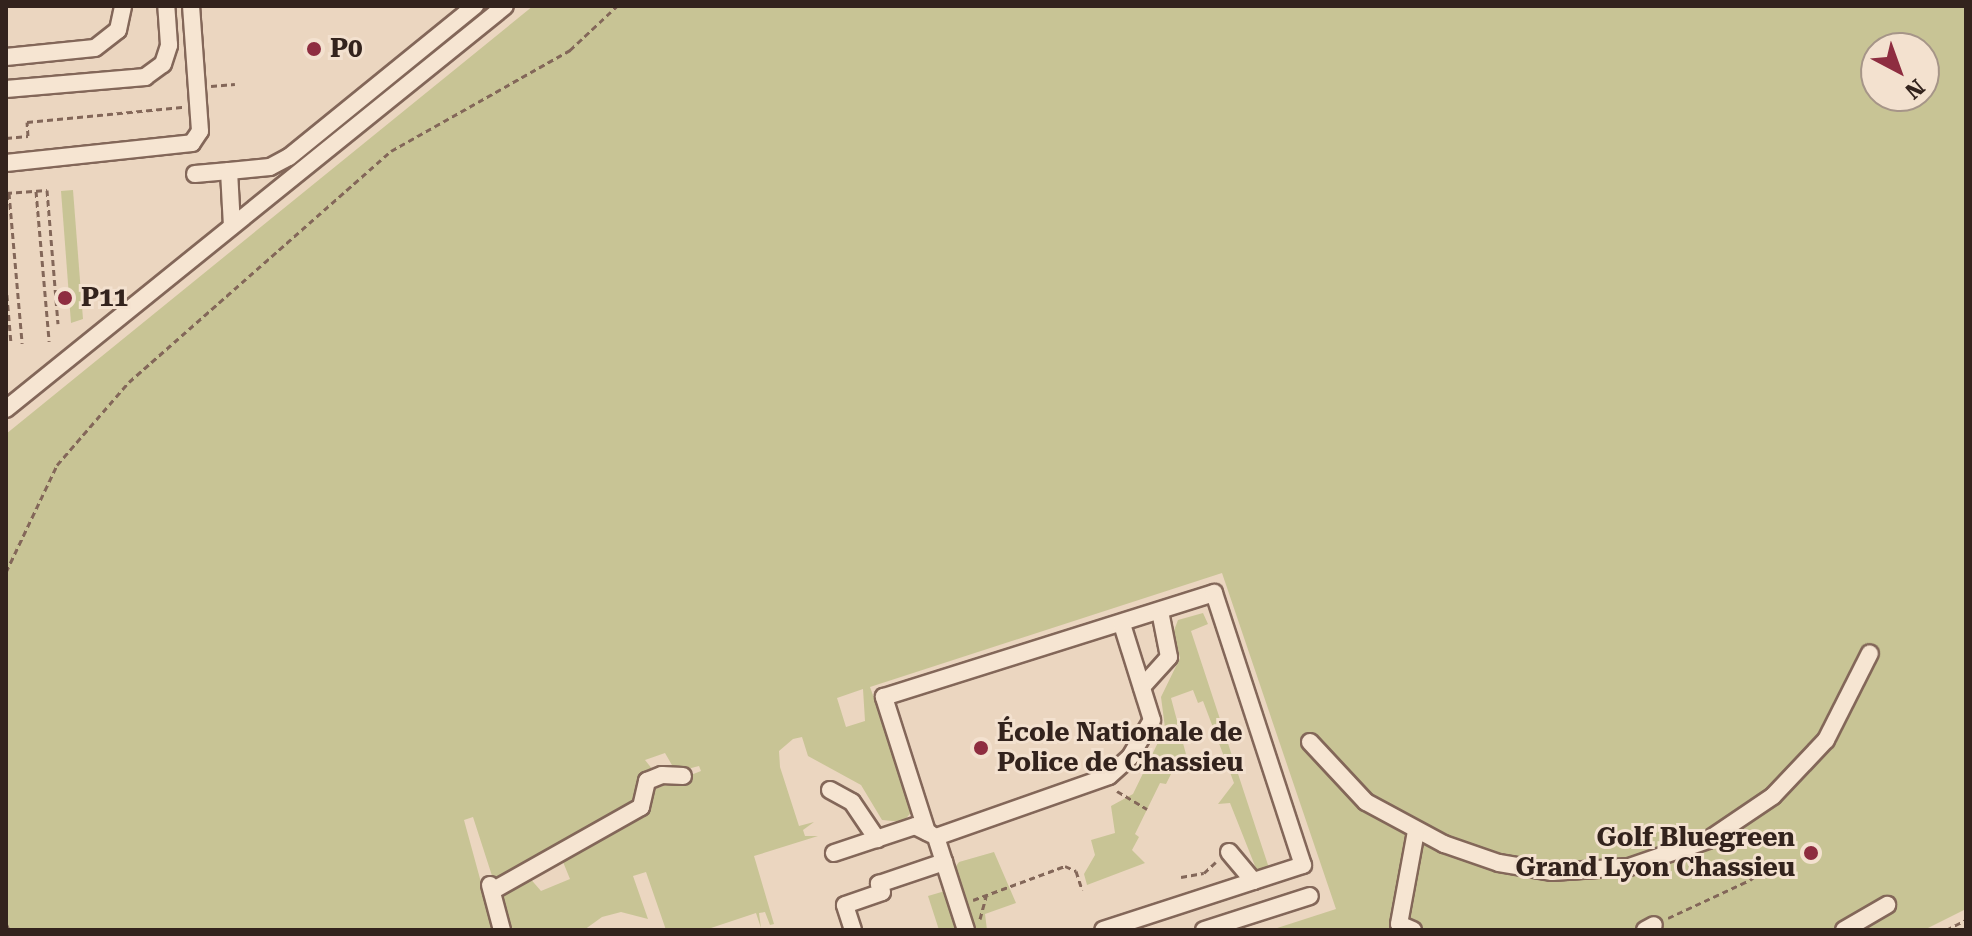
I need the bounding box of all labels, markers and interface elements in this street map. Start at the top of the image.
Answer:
north arrow [1860,32,1940,112]
place label: P0 [330,33,363,65]
marker: P0 [305,40,323,58]
text: N [1900,74,1929,104]
place label: P11 [81,282,128,314]
marker: P11 [56,289,74,307]
place label: École Nationale de Police de Chassieu [997,717,1243,778]
marker: École Nationale de Police de Chassieu [972,739,990,757]
place label: Golf Bluegreen Grand Lyon Chassieu [1516,822,1795,884]
marker: Golf Bluegreen Grand Lyon Chassieu [1802,844,1820,862]

